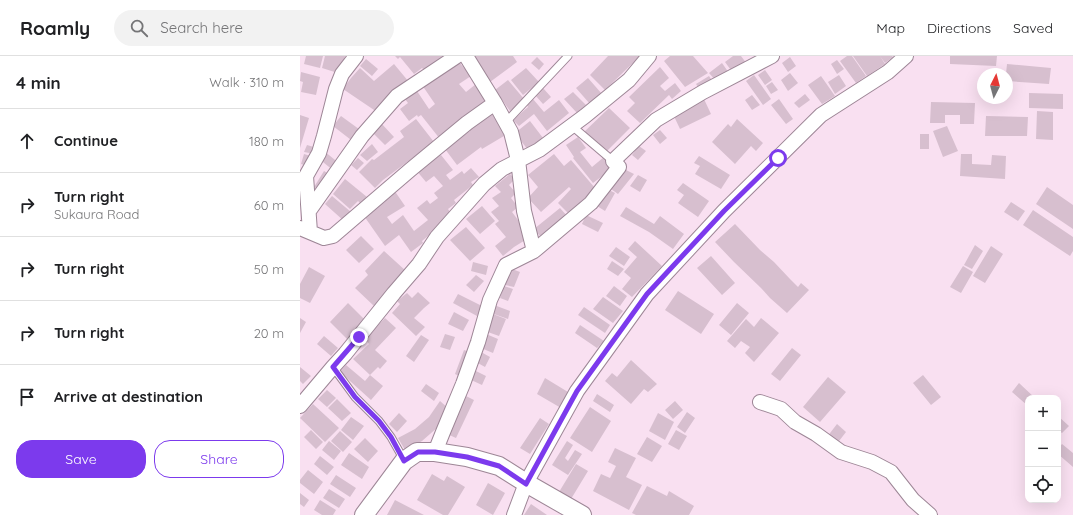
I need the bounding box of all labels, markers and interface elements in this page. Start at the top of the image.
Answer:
search box [114,10,394,46]
text: Roamly [20,16,90,40]
icon: search [128,17,150,39]
text: Search here [160,18,243,37]
text: Map [876,19,905,37]
text: Directions [927,19,991,37]
text: Saved [1013,19,1053,37]
north arrow [977,68,1013,104]
text: 4 min [16,72,61,93]
text: Walk · 310 m [209,74,284,90]
icon: ahead [16,130,38,152]
text: Continue [54,131,118,150]
text: 180 m [249,133,284,149]
route start [769,149,787,167]
text: Turn right [54,187,125,206]
icon: right [16,194,38,216]
text: 60 m [254,197,284,213]
text: Sukaura Road [54,206,139,222]
icon: right [16,258,38,280]
text: Turn right [54,259,125,278]
text: 50 m [254,261,284,277]
icon: right [16,322,38,344]
text: Turn right [54,323,125,342]
text: 20 m [254,325,284,341]
route end [350,328,368,346]
icon: arrive [16,386,38,408]
text: Arrive at destination [54,387,203,406]
map controls [1025,395,1061,503]
button: + [1025,395,1061,431]
button: − [1025,431,1061,467]
button: Save [16,440,146,478]
button: Share [154,440,284,478]
button: locate [1025,467,1061,503]

